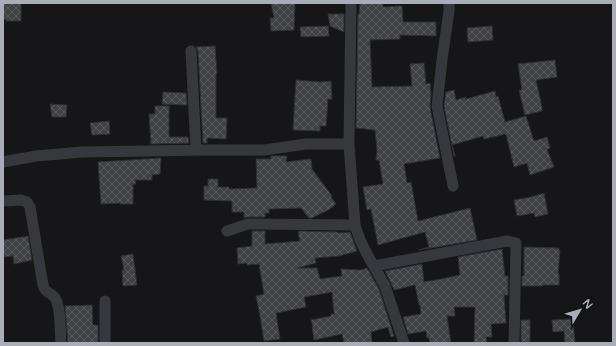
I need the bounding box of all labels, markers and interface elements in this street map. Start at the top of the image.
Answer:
north arrow [560,290,600,330]
text: N [580,297,595,312]

